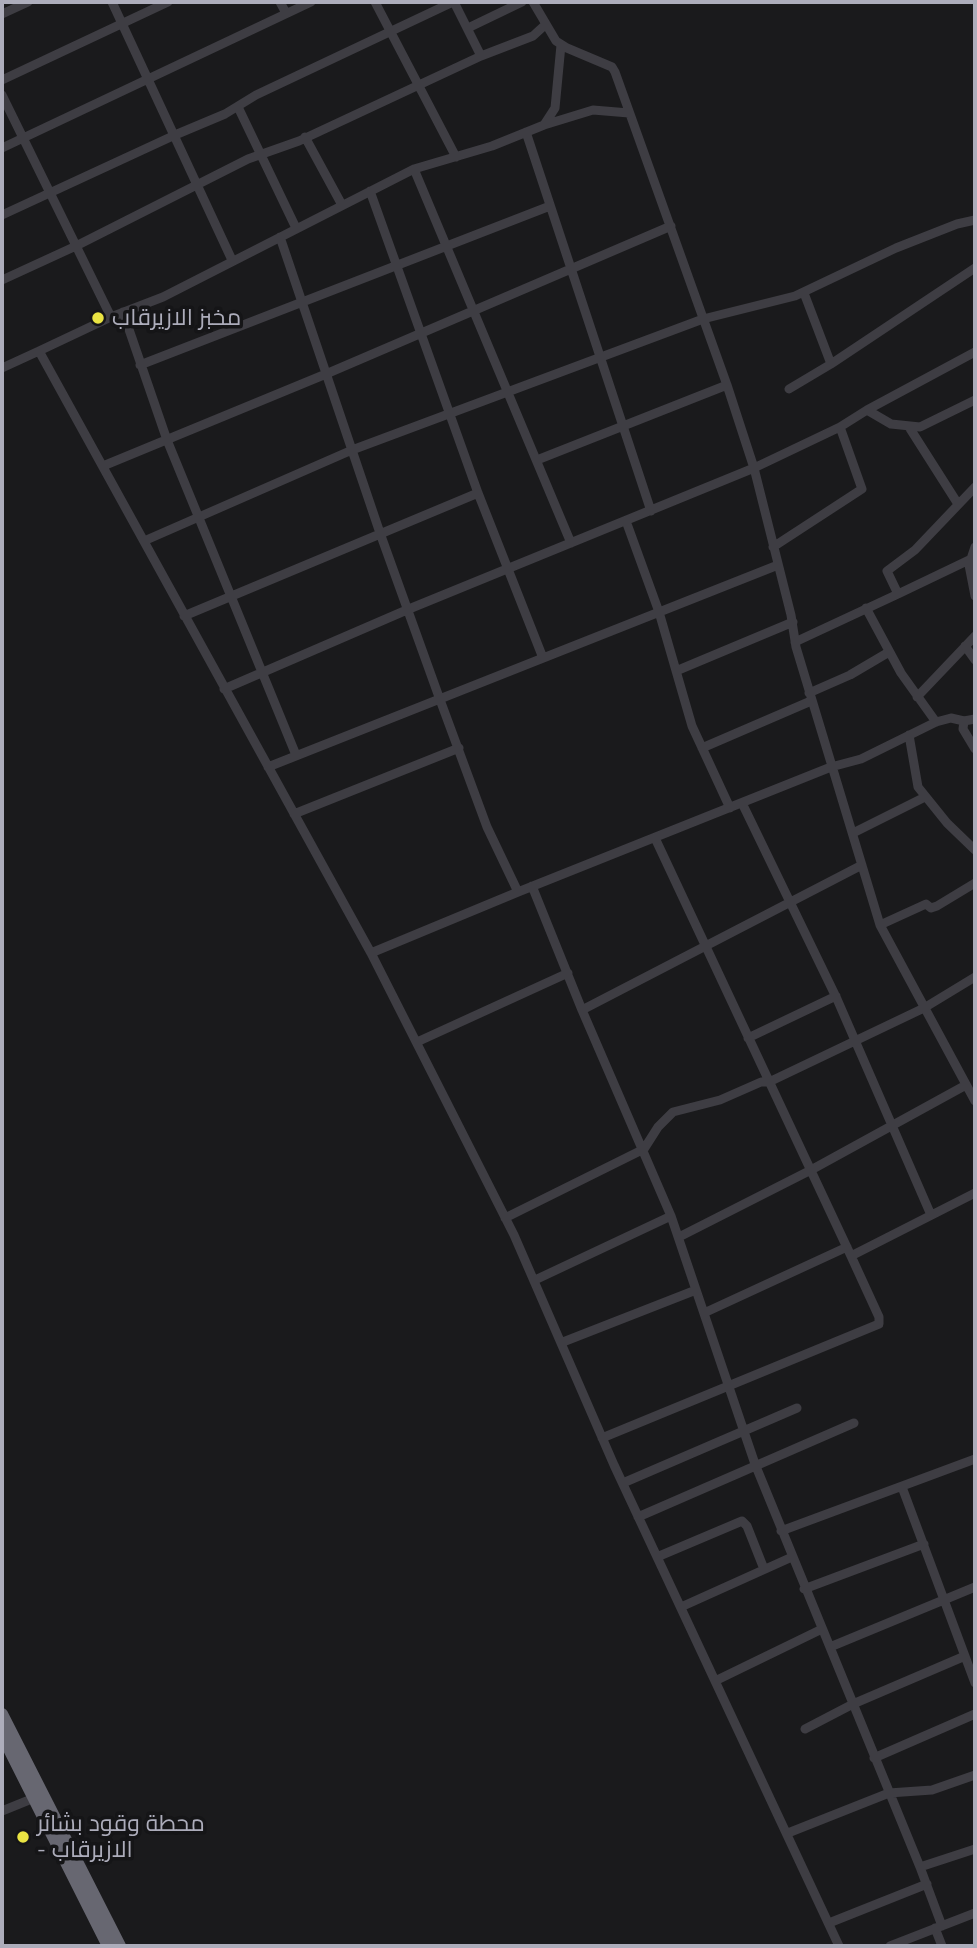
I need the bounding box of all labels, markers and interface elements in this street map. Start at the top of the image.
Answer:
place label: مخبز الازيرقاب [112,304,241,332]
marker: مخبز الازيرقاب [90,310,106,326]
place label: محطة وقود بشائر - الازيرقاب [37,1810,205,1864]
marker: محطة وقود بشائر - الازيرقاب [15,1829,31,1845]

